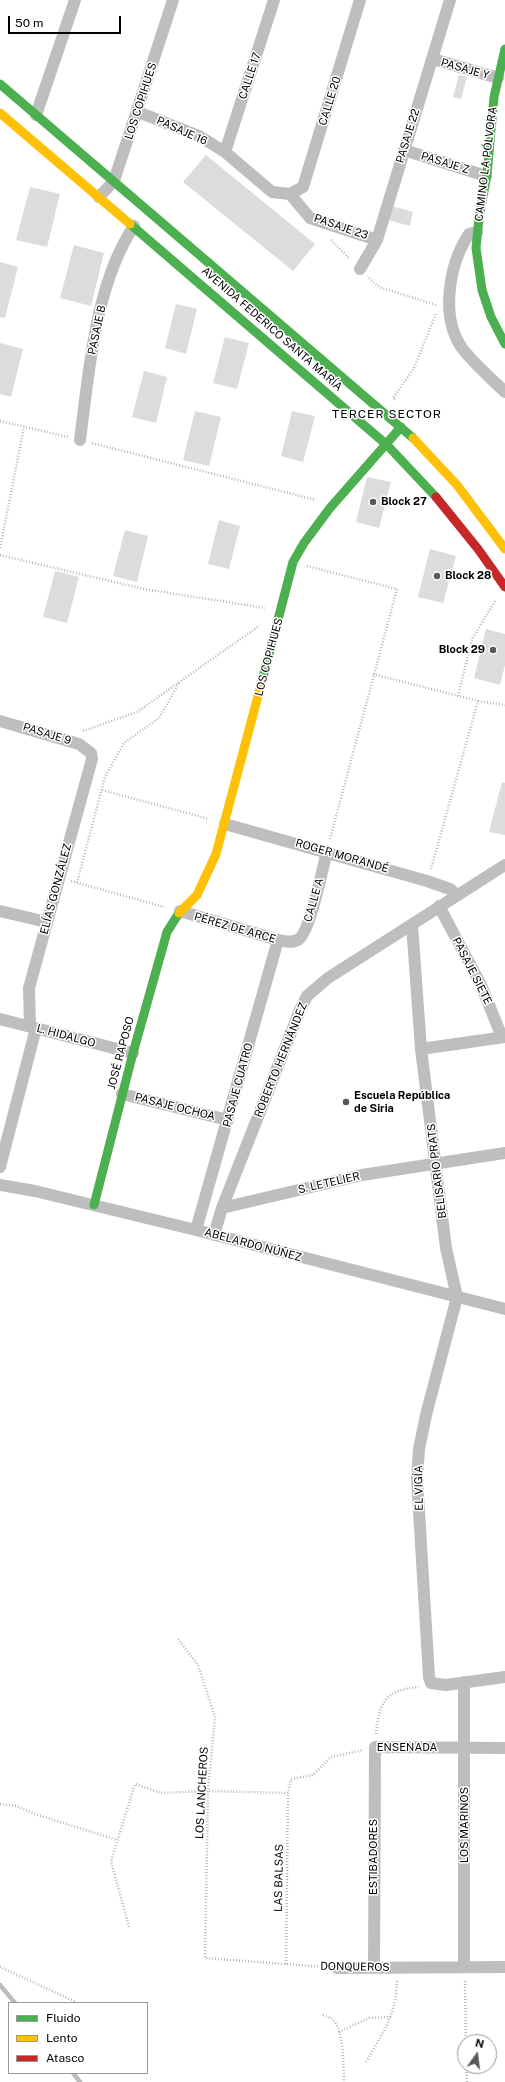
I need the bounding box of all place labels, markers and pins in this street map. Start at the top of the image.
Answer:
place label: Block 27 [381,495,427,509]
marker: Block 27 [368,497,378,507]
place label: Block 28 [445,569,491,583]
marker: Block 28 [432,571,442,581]
place label: Block 29 [439,643,485,657]
marker: Block 29 [488,645,498,655]
place label: Escuela República de Siria [354,1089,450,1115]
marker: Escuela República de Siria [341,1097,351,1107]

